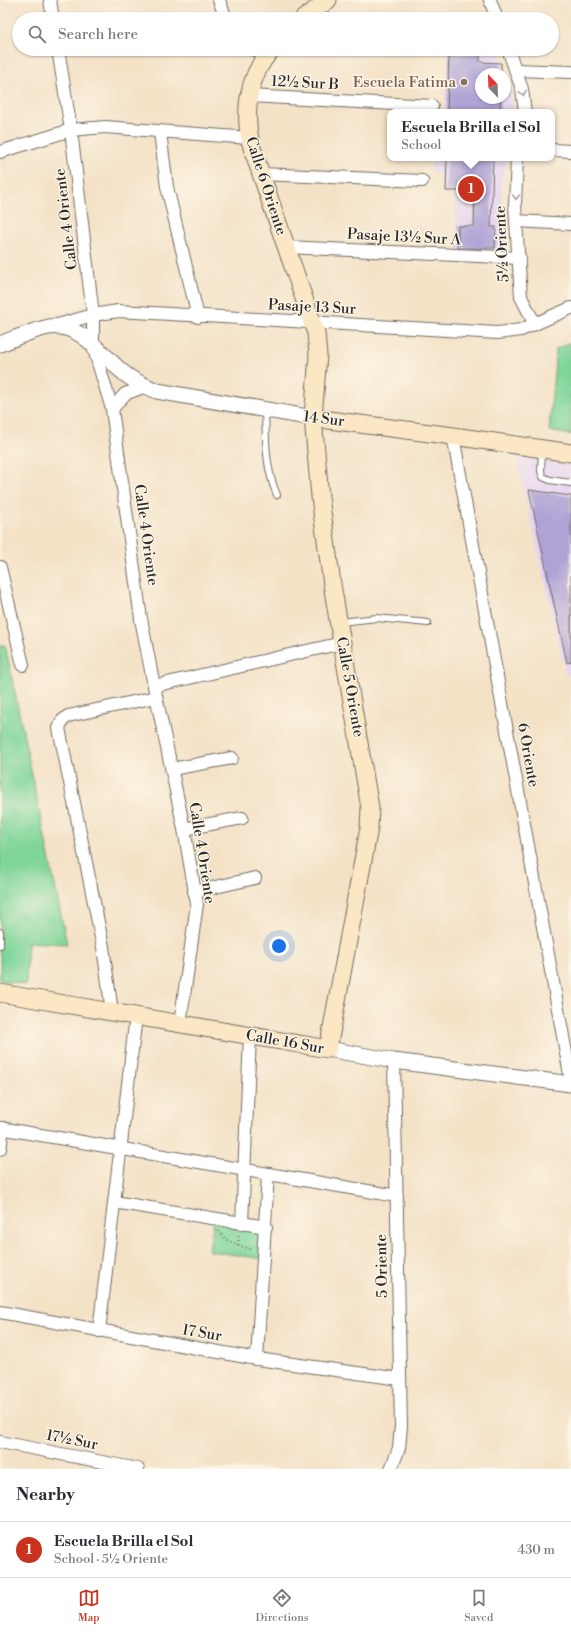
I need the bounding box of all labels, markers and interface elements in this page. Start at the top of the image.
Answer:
search box [12,12,559,56]
icon: search [26,23,48,45]
text: Search here [58,25,138,44]
north arrow [475,68,511,104]
street label: 12½ Sur B [270,72,340,94]
place label: Escuela Fatima [353,73,456,92]
marker: Escuela Fatima [459,77,469,87]
one-way arrow [518,90,526,97]
popup [387,109,555,161]
text: Escuela Brilla el Sol [401,118,541,137]
street label: Calle 6 Oriente [241,134,291,238]
text: School [401,137,441,153]
street label: Calle 4 Oriente [50,167,82,271]
pin: 1 [458,174,484,204]
one-way arrow [511,194,520,200]
street label: 5½ Oriente [491,205,513,283]
street label: Pasaje 13½ Sur A [347,225,462,250]
street label: Pasaje 13 Sur [267,295,357,319]
street label: 14 Sur [302,407,346,431]
street label: Calle 4 Oriente [129,483,163,587]
street label: Calle 5 Oriente [332,635,368,739]
street label: 6 Oriente [513,721,543,789]
street label: Calle 4 Oriente [185,801,219,905]
your location [269,936,289,956]
street label: Calle 16 Sur [244,1026,326,1058]
street label: 5 Oriente [372,1234,392,1298]
street label: 17 Sur [181,1320,224,1346]
street label: 17½ Sur [44,1426,100,1454]
text: Nearby [16,1484,75,1506]
text: Escuela Brilla el Sol [54,1532,193,1551]
text: 1 [26,1542,32,1558]
text: 430 m [517,1542,555,1558]
text: School · 5½ Oriente [54,1551,168,1567]
tab: Map [78,1587,100,1625]
tab: Directions [256,1587,309,1625]
tab: Saved [464,1587,493,1625]

